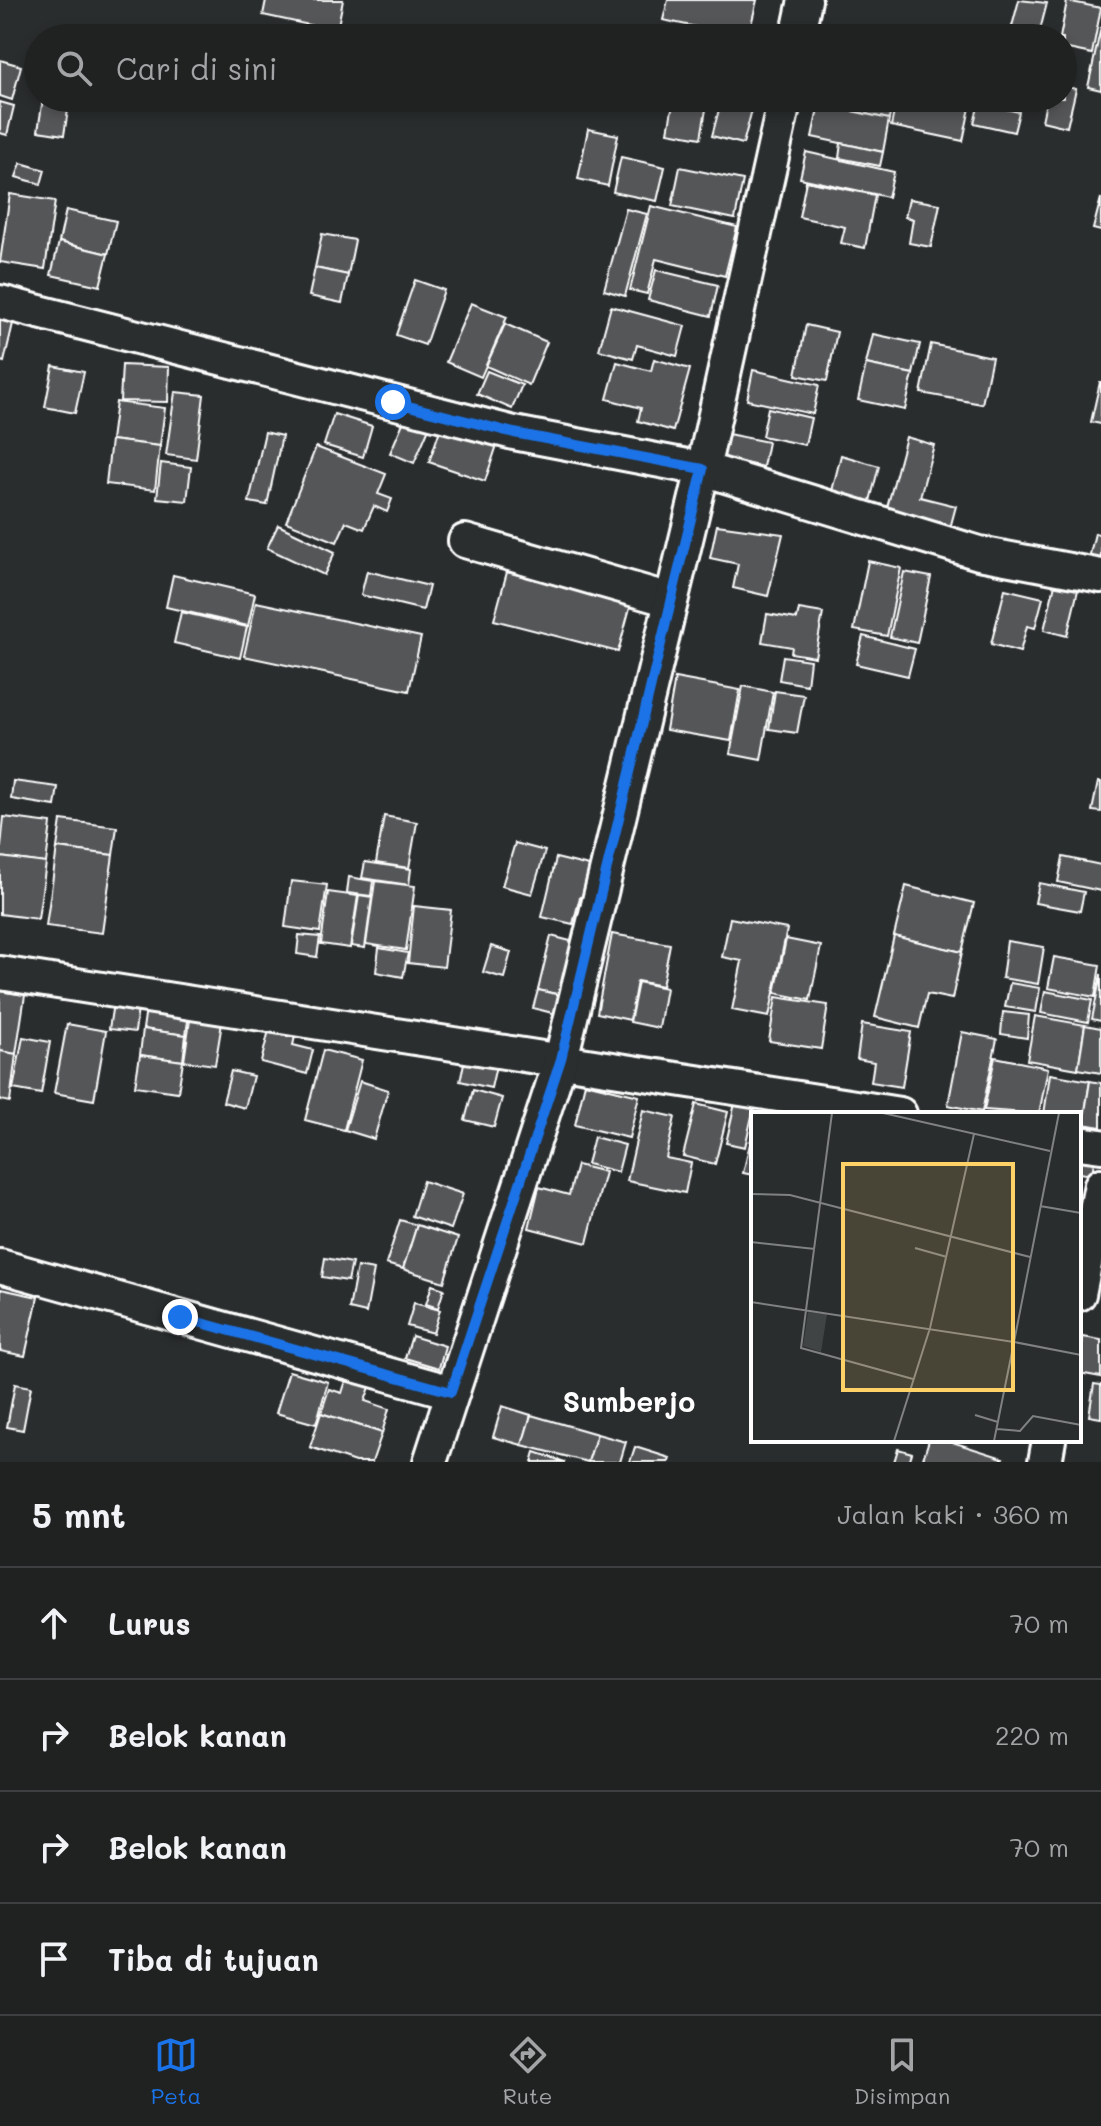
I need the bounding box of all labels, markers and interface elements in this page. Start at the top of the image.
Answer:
search box [24,24,1077,112]
icon: search [52,46,96,90]
text: Cari di sini [116,48,277,88]
route start [375,384,411,420]
inset map [751,1112,1081,1442]
route end [162,1299,198,1335]
district label: Sumberjo [563,1383,695,1419]
text: 5 mnt [32,1492,126,1537]
text: Jalan kaki · 360 m [837,1497,1069,1531]
icon: ahead [32,1601,76,1645]
text: Lurus [108,1603,191,1643]
text: 70 m [1009,1606,1069,1640]
icon: right [32,1713,76,1757]
text: Belok kanan [108,1715,287,1755]
text: 220 m [995,1718,1069,1752]
icon: right [32,1825,76,1869]
text: Belok kanan [108,1827,287,1867]
text: 70 m [1009,1830,1069,1864]
icon: arrive [32,1937,76,1981]
text: Tiba di tujuan [108,1939,319,1979]
tab: Peta [151,2033,201,2110]
tab: Rute [503,2033,552,2110]
tab: Disimpan [854,2033,950,2110]

